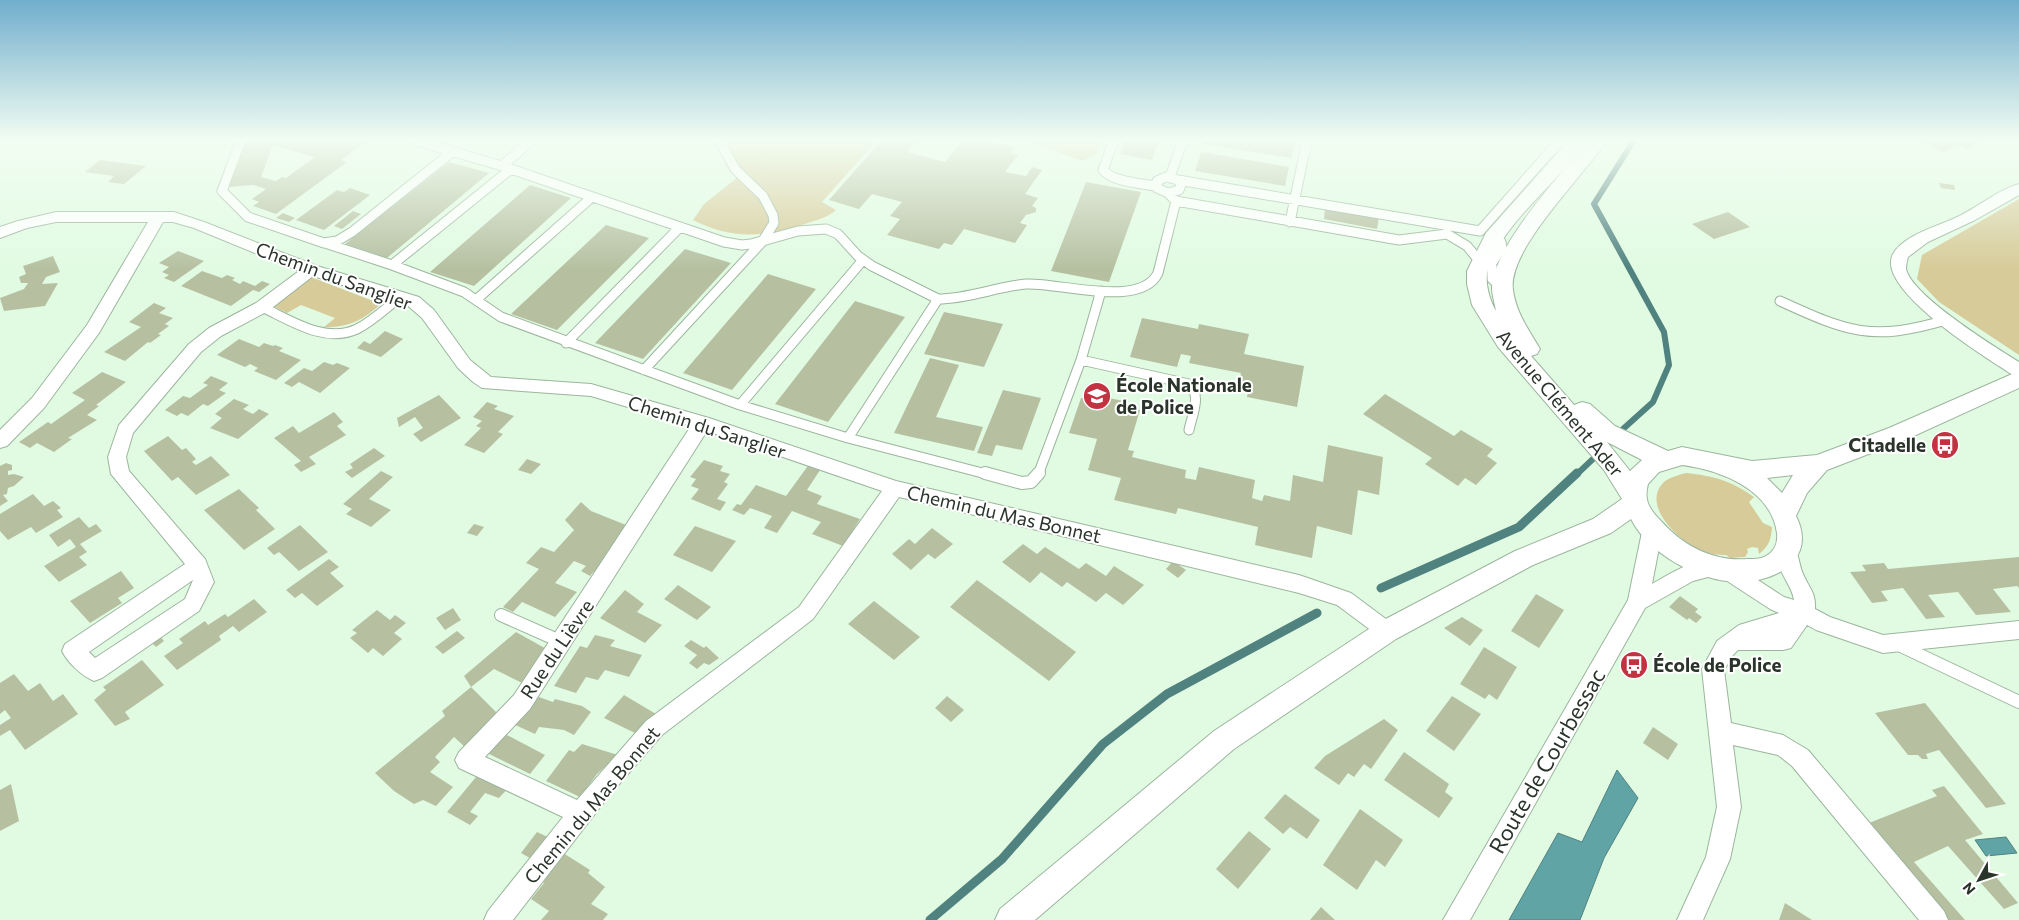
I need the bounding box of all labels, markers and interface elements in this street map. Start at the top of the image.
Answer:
street label: Chemin du Sanglier [253,237,416,315]
street label: Avenue Clément Ader [1492,324,1629,481]
place label: École Nationale de Police [1116,373,1252,418]
school or university icon: École Nationale de Police [1082,381,1112,411]
street label: Chemin du Sanglier [625,390,789,463]
bus stop icon: Citadelle [1930,430,1960,460]
place label: Citadelle [1848,433,1926,456]
street label: Chemin du Mas Bonnet [905,480,1104,547]
street label: Rue du Lièvre [515,595,598,703]
bus stop icon: École de Police [1619,650,1649,680]
place label: École de Police [1653,653,1782,676]
street label: Route de Courbessac [1483,664,1610,858]
street label: Chemin du Mas Bonnet [519,721,664,888]
north arrow [1954,855,2004,905]
text: N [1959,879,1979,898]

